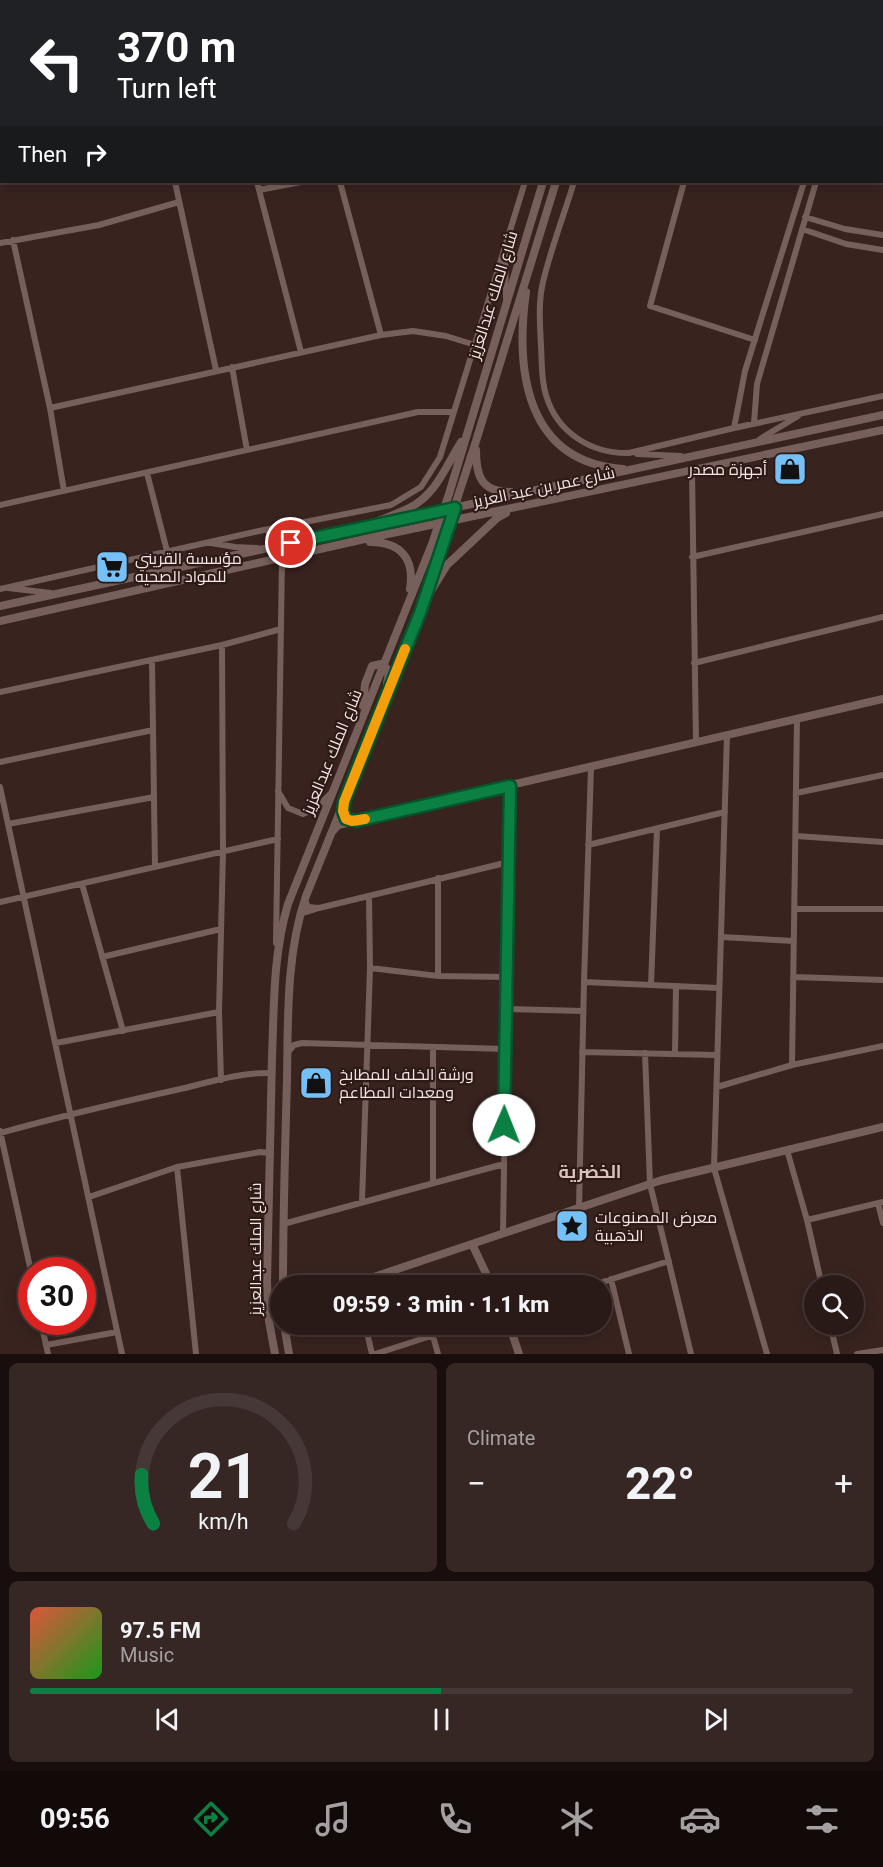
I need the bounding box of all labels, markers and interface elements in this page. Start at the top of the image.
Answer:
text: 370 m [117,23,236,72]
icon: left [18,24,96,102]
text: Turn left [117,73,217,105]
icon: right [79,138,112,171]
text: Then [18,142,67,167]
street label: شارع الملك عبدالعزيز [464,229,523,363]
shop icon: أجهزة مصدر [772,451,808,487]
place label: أجهزة مصدر [687,460,767,480]
street label: شارع عمر بن عبد العزيز [471,463,617,513]
pin [265,517,316,568]
icon: arrive [274,526,307,559]
supermarket icon: مؤسسة القريني للمواد الصحيه [94,549,130,585]
place label: مؤسسة القريني للمواد الصحيه [135,549,242,586]
street label: شارع الملك عبدالعزيز [298,687,368,819]
shop icon: ورشة الخلف للمطابخ ومعدات المطاعم [298,1065,334,1101]
place label: ورشة الخلف للمطابخ ومعدات المطاعم [339,1065,474,1104]
position arrow [472,1093,536,1157]
district label: الخضرية [559,1161,621,1183]
street label: شارع الملك عبدالعزيز [246,1182,267,1317]
place icon: معرض المصنوعات الذهبية [554,1208,590,1244]
place label: معرض المصنوعات الذهبية [595,1208,717,1245]
speed limit sign: 30 [18,1257,96,1335]
map controls [804,1275,864,1335]
button: search [804,1275,864,1335]
text: 09:59 · 3 min · 1.1 km [333,1292,549,1317]
text: Climate [467,1426,535,1450]
text: 21 [187,1440,259,1513]
text: 22° [625,1457,695,1510]
text: − [467,1464,486,1503]
text: + [834,1464,853,1503]
text: km/h [198,1510,248,1535]
text: 97.5 FM [120,1618,201,1643]
text: Music [120,1643,174,1667]
icon: previous [151,1703,184,1736]
icon: pause [425,1703,458,1736]
icon: next [699,1703,732,1736]
icon: directions [190,1798,232,1840]
icon: music [312,1798,354,1840]
icon: phone [434,1798,476,1840]
icon: climate [556,1798,598,1840]
icon: car [679,1798,721,1840]
icon: filters [801,1798,843,1840]
text: 09:56 [40,1803,110,1835]

